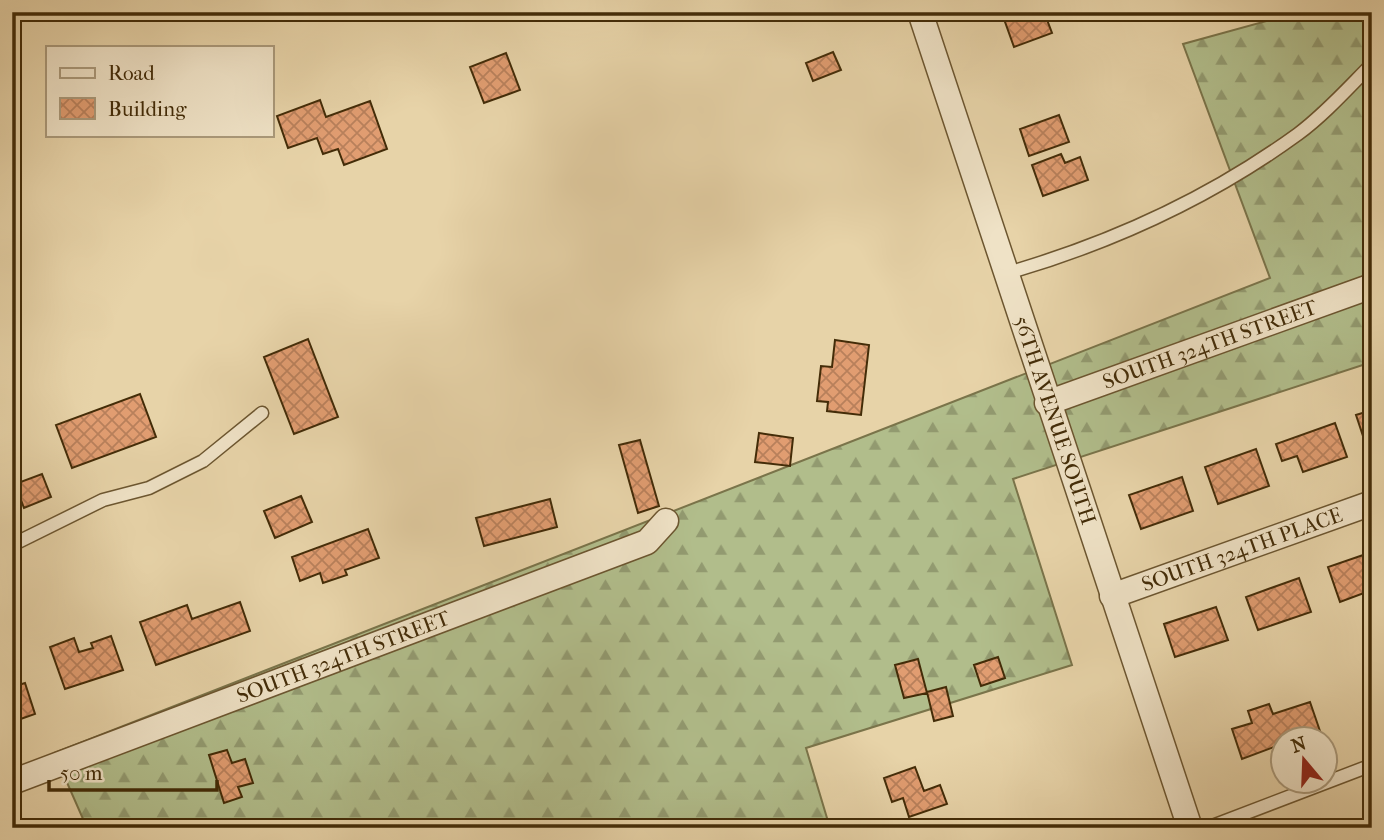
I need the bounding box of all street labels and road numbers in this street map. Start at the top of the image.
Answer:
street label: SOUTH 324TH STREET [1099,295,1321,394]
street label: 56TH AVENUE SOUTH [1009,313,1101,528]
street label: SOUTH 324TH PLACE [1138,503,1346,596]
street label: SOUTH 324TH STREET [233,605,454,708]

